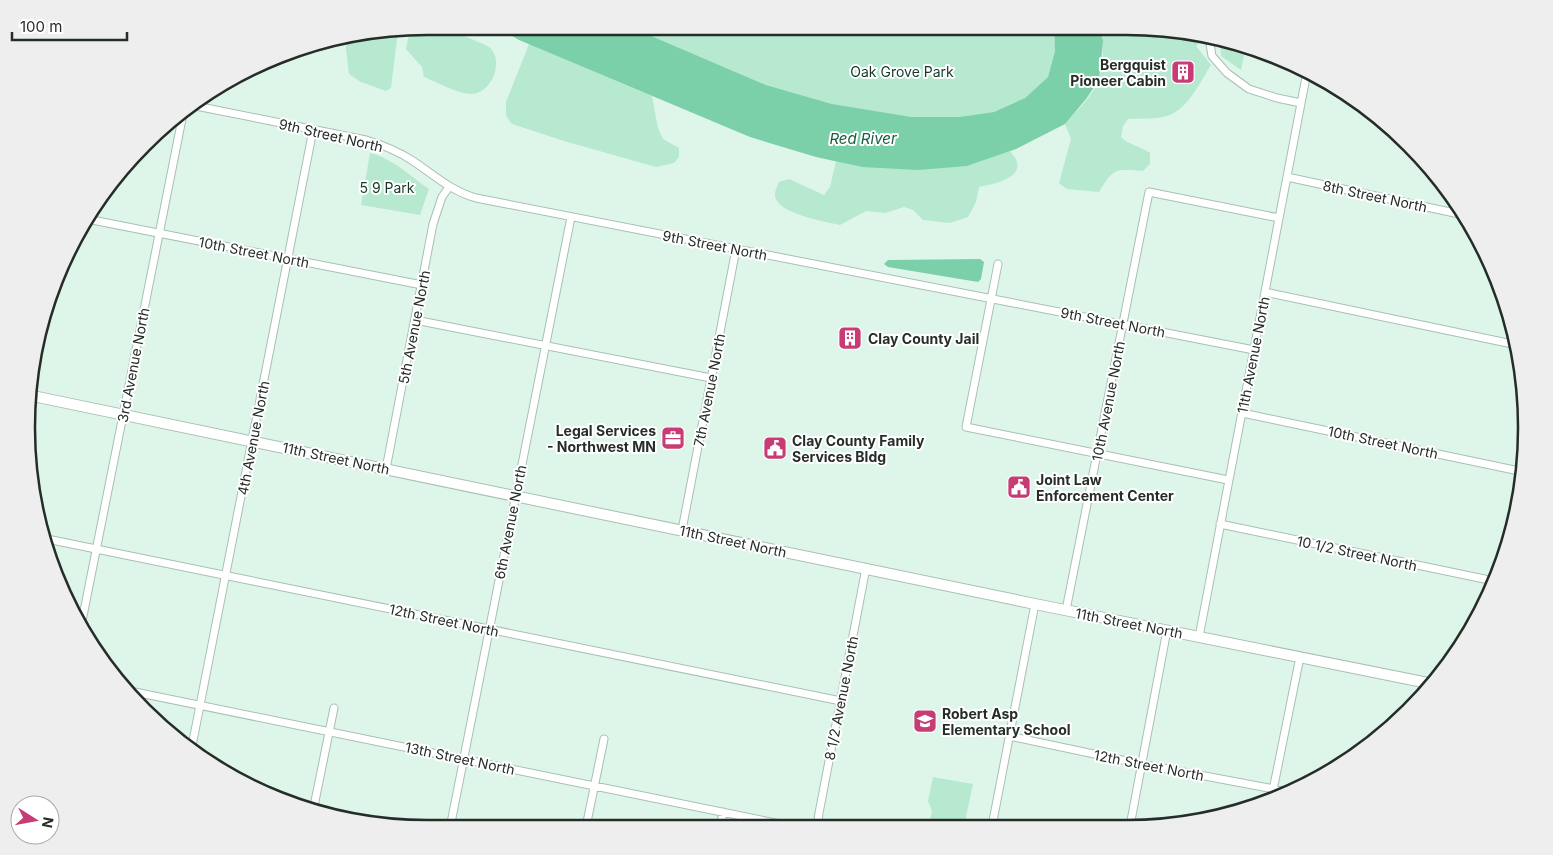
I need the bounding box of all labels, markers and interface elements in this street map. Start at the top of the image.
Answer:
scale bar [12,10,128,42]
text: 100 m [20,17,62,36]
place label: Bergquist Pioneer Cabin [1070,56,1166,89]
building icon: Bergquist Pioneer Cabin [1170,59,1196,85]
park label: Oak Grove Park [850,63,954,80]
street label: 9th Street North [277,115,385,155]
water label: Red River [829,129,897,148]
street label: 8th Street North [1321,177,1429,215]
park label: 5 9 Park [359,179,415,196]
street label: 9th Street North [661,227,769,263]
street label: 10th Street North [197,233,311,271]
street label: 5th Avenue North [395,269,433,385]
street label: 11th Avenue North [1233,295,1273,415]
street label: 9th Street North [1059,304,1167,340]
street label: 3rd Avenue North [114,306,152,424]
building icon: Clay County Jail [837,325,863,351]
place label: Clay County Jail [868,330,979,347]
street label: 7th Avenue North [690,332,728,448]
street label: 10th Avenue North [1088,340,1128,462]
street label: 4th Avenue North [234,379,272,497]
place label: Legal Services - Northwest MN [547,422,656,455]
street label: 10th Street North [1326,422,1440,462]
office icon: Legal Services - Northwest MN [660,425,686,451]
place label: Clay County Family Services Bldg [792,432,925,465]
public building icon: Clay County Family Services Bldg [762,435,788,461]
street label: 11th Street North [281,438,391,478]
street label: 6th Avenue North [491,463,529,581]
place label: Joint Law Enforcement Center [1036,471,1174,504]
public building icon: Joint Law Enforcement Center [1006,474,1032,500]
street label: 11th Street North [678,521,788,561]
street label: 10 1/2 Street North [1295,532,1419,574]
street label: 12th Street North [388,600,500,640]
street label: 11th Street North [1074,604,1184,642]
street label: 8 1/2 Avenue North [821,634,861,762]
place label: Robert Asp Elementary School [942,705,1071,738]
school or university icon: Robert Asp Elementary School [912,708,938,734]
street label: 13th Street North [404,738,516,778]
street label: 12th Street North [1093,746,1205,784]
north arrow [10,795,60,845]
text: N [39,816,58,829]

